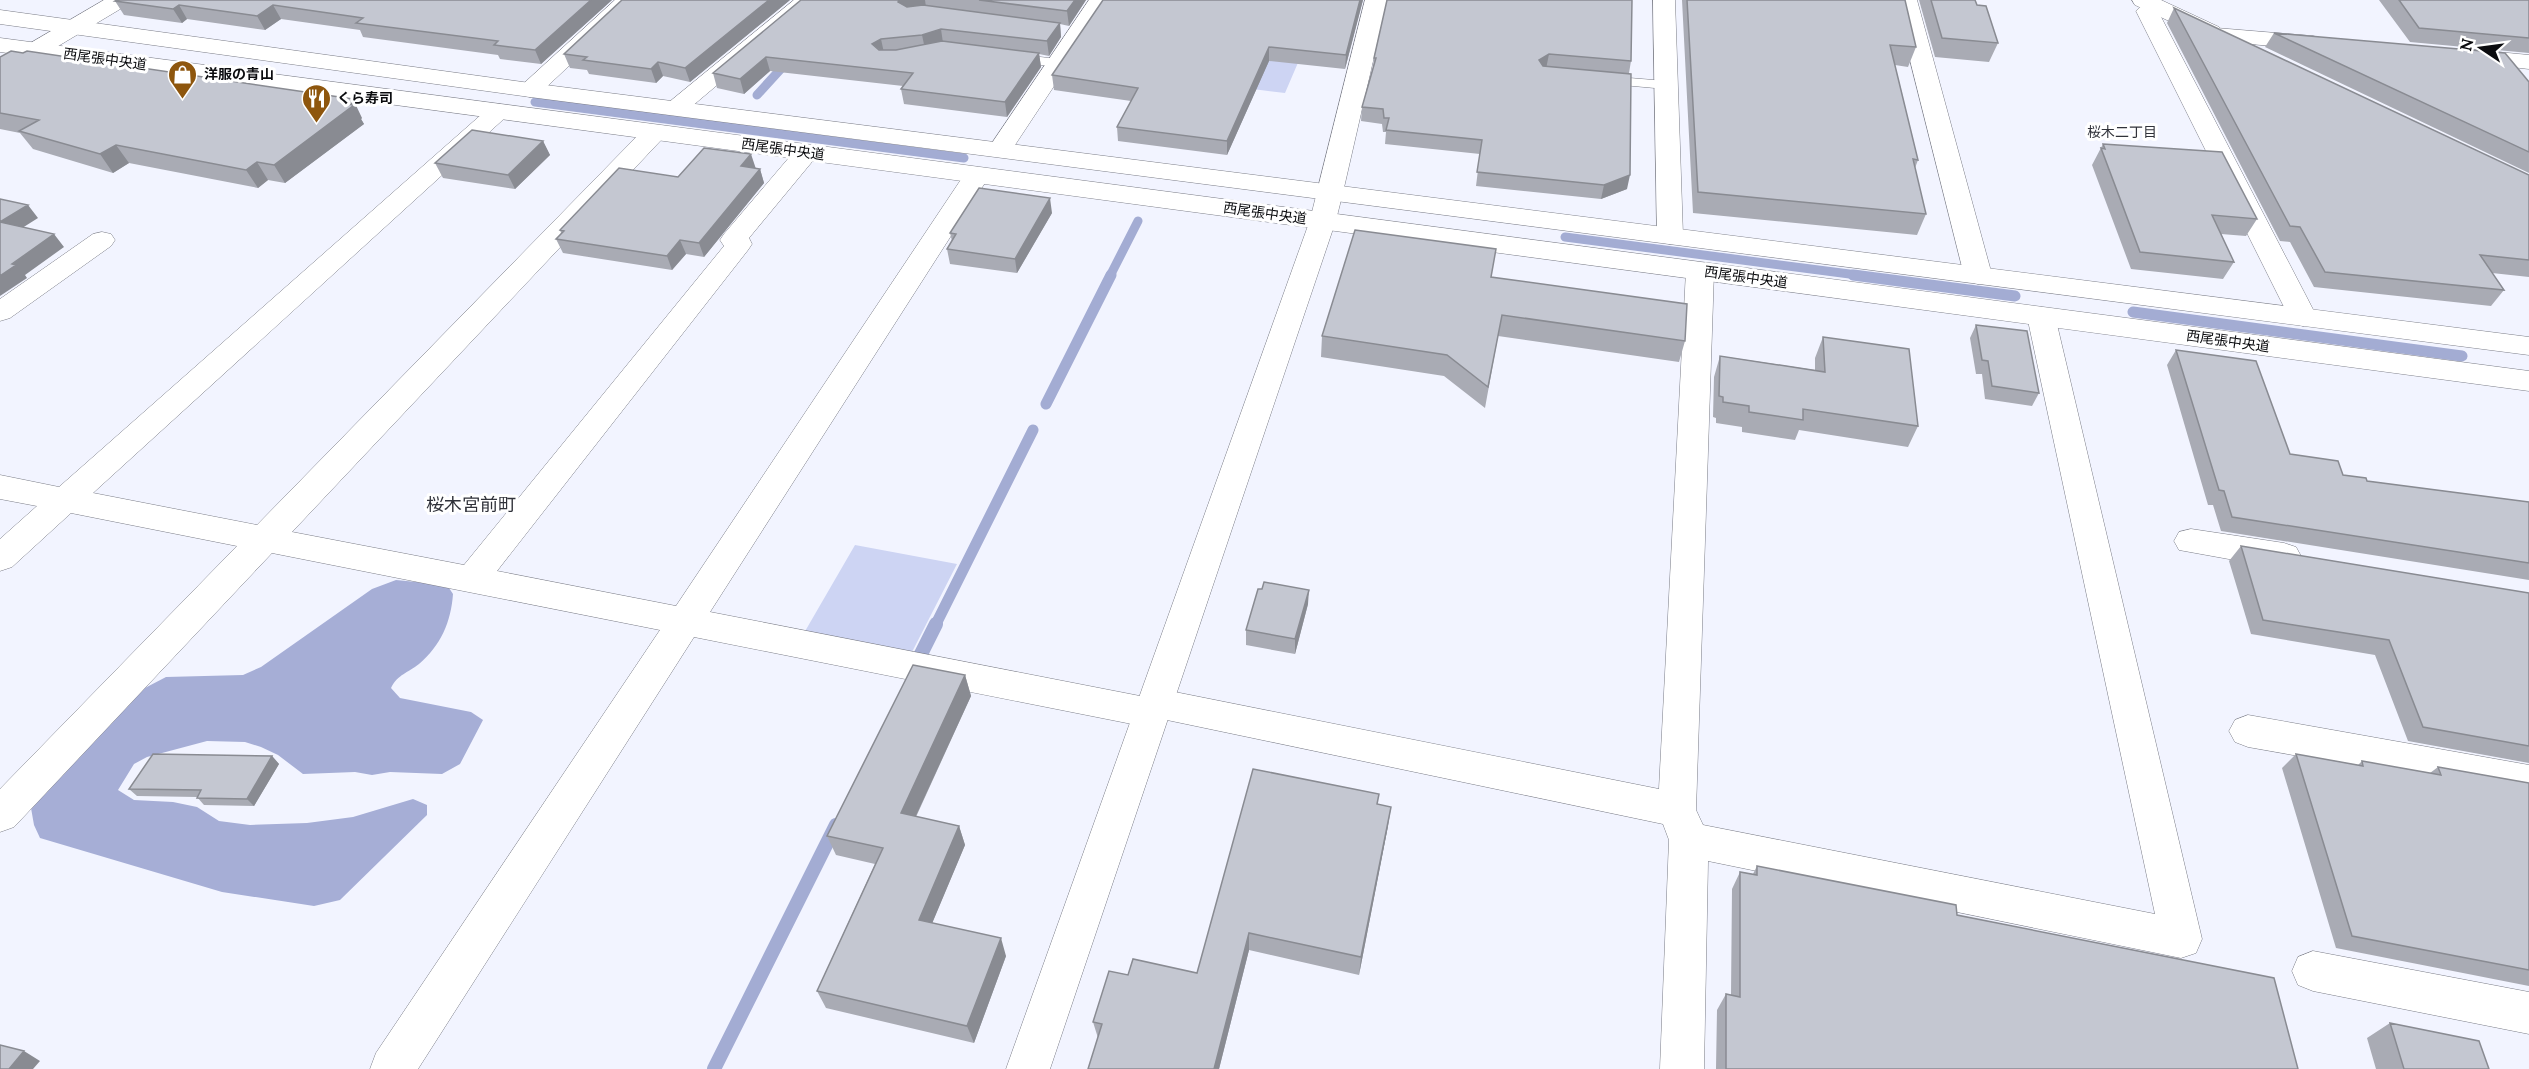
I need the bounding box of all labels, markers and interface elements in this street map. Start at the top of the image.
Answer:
north arrow [2451,18,2511,78]
text: N [2455,36,2478,53]
street label: 西尾張中央道 [62,44,148,74]
shop icon: 洋服の青山 [167,58,199,100]
place label: 洋服の青山 [204,65,274,83]
restaurant icon: くら寿司 [300,82,332,124]
place label: くら寿司 [337,89,393,107]
district label: 桜木二丁目 [2087,123,2157,141]
street label: 西尾張中央道 [740,134,826,164]
street label: 西尾張中央道 [1222,198,1308,228]
street label: 西尾張中央道 [1703,262,1789,292]
street label: 西尾張中央道 [2185,326,2271,356]
district label: 桜木宮前町 [426,493,516,516]

